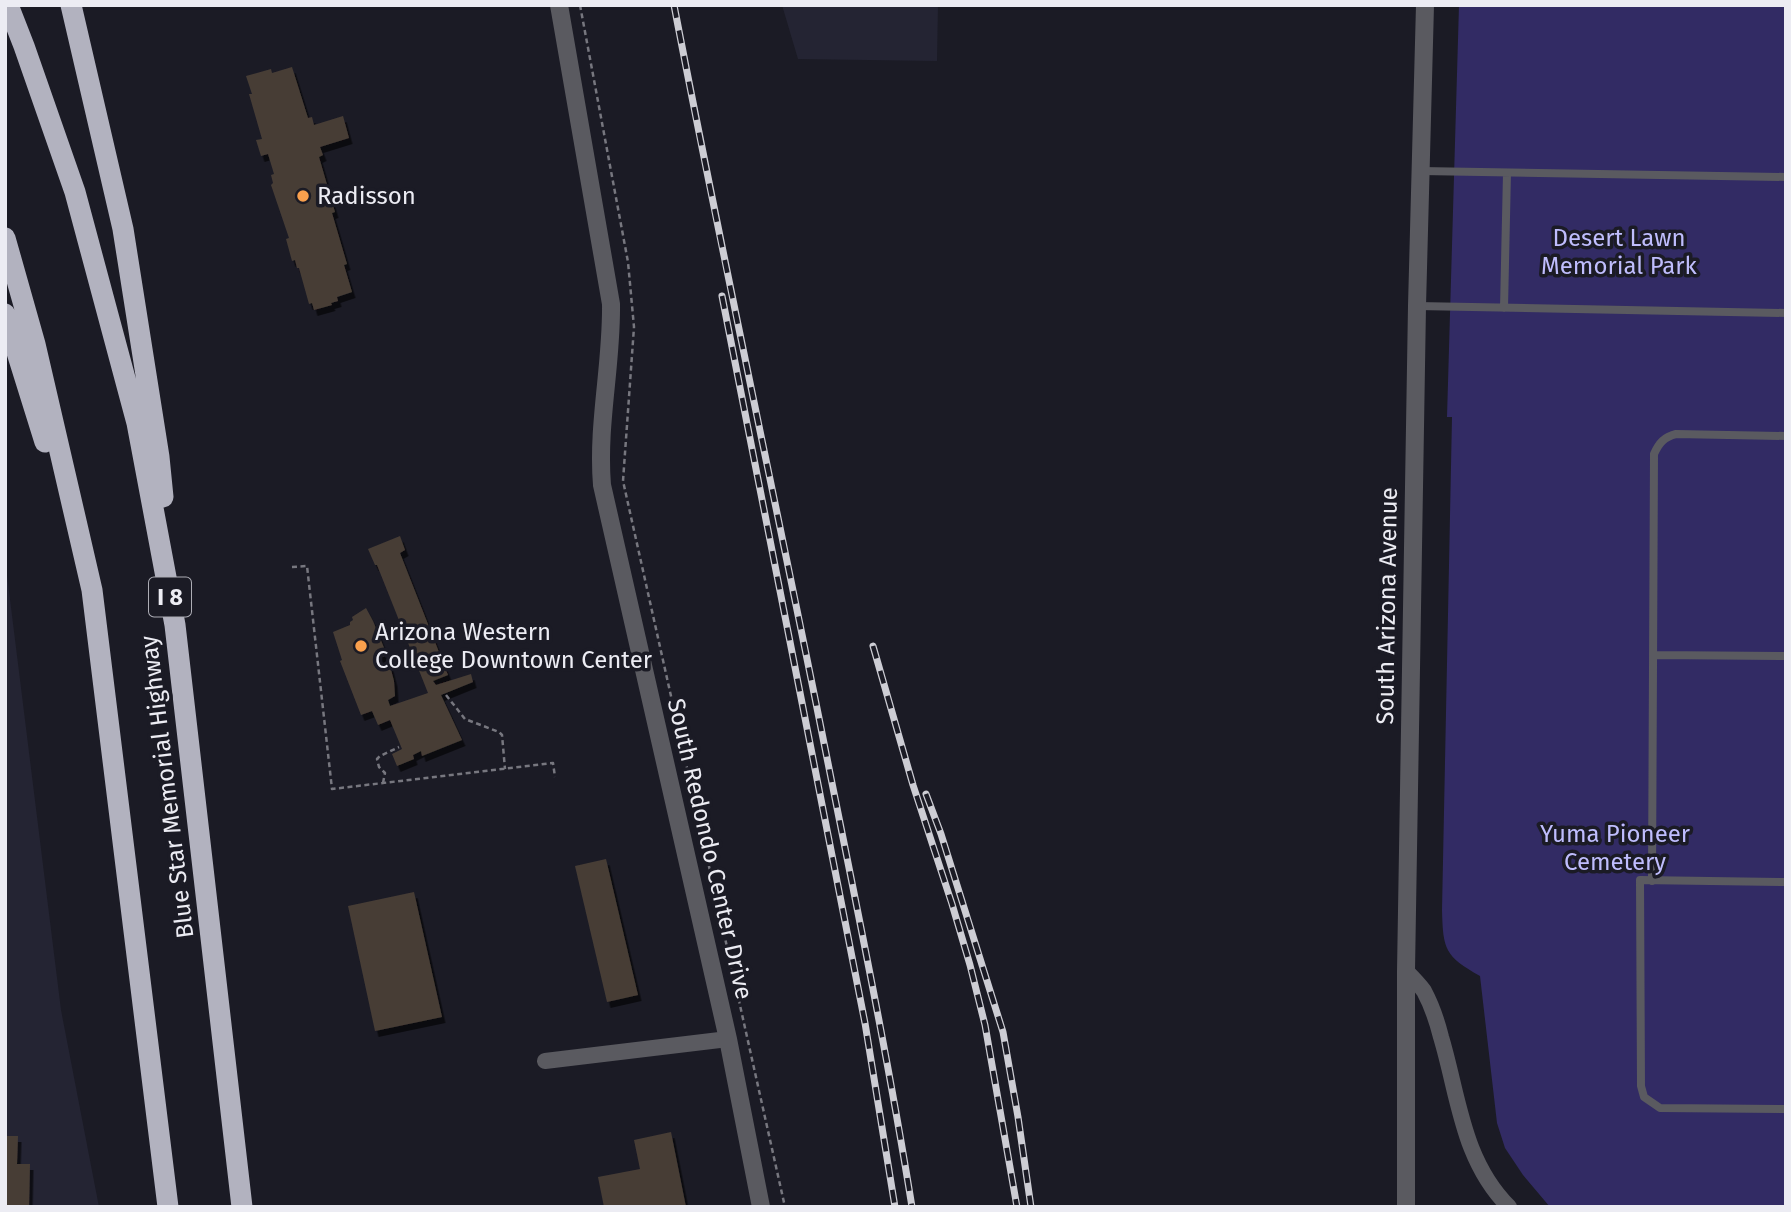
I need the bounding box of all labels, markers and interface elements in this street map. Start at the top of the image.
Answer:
place label: Radisson [317,182,416,210]
marker: Radisson [295,188,311,204]
park label: Desert Lawn Memorial Park [1541,224,1698,280]
street label: South Arizona Avenue [1371,487,1403,725]
road number: I 8 [149,578,191,617]
place label: Arizona Western College Downtown Center [375,618,653,674]
street label: Blue Star Memorial Highway [135,634,199,940]
marker: Arizona Western College Downtown Center [353,638,369,654]
street label: South Redondo Center Drive [662,696,758,1002]
park label: Yuma Pioneer Cemetery [1540,820,1691,876]

